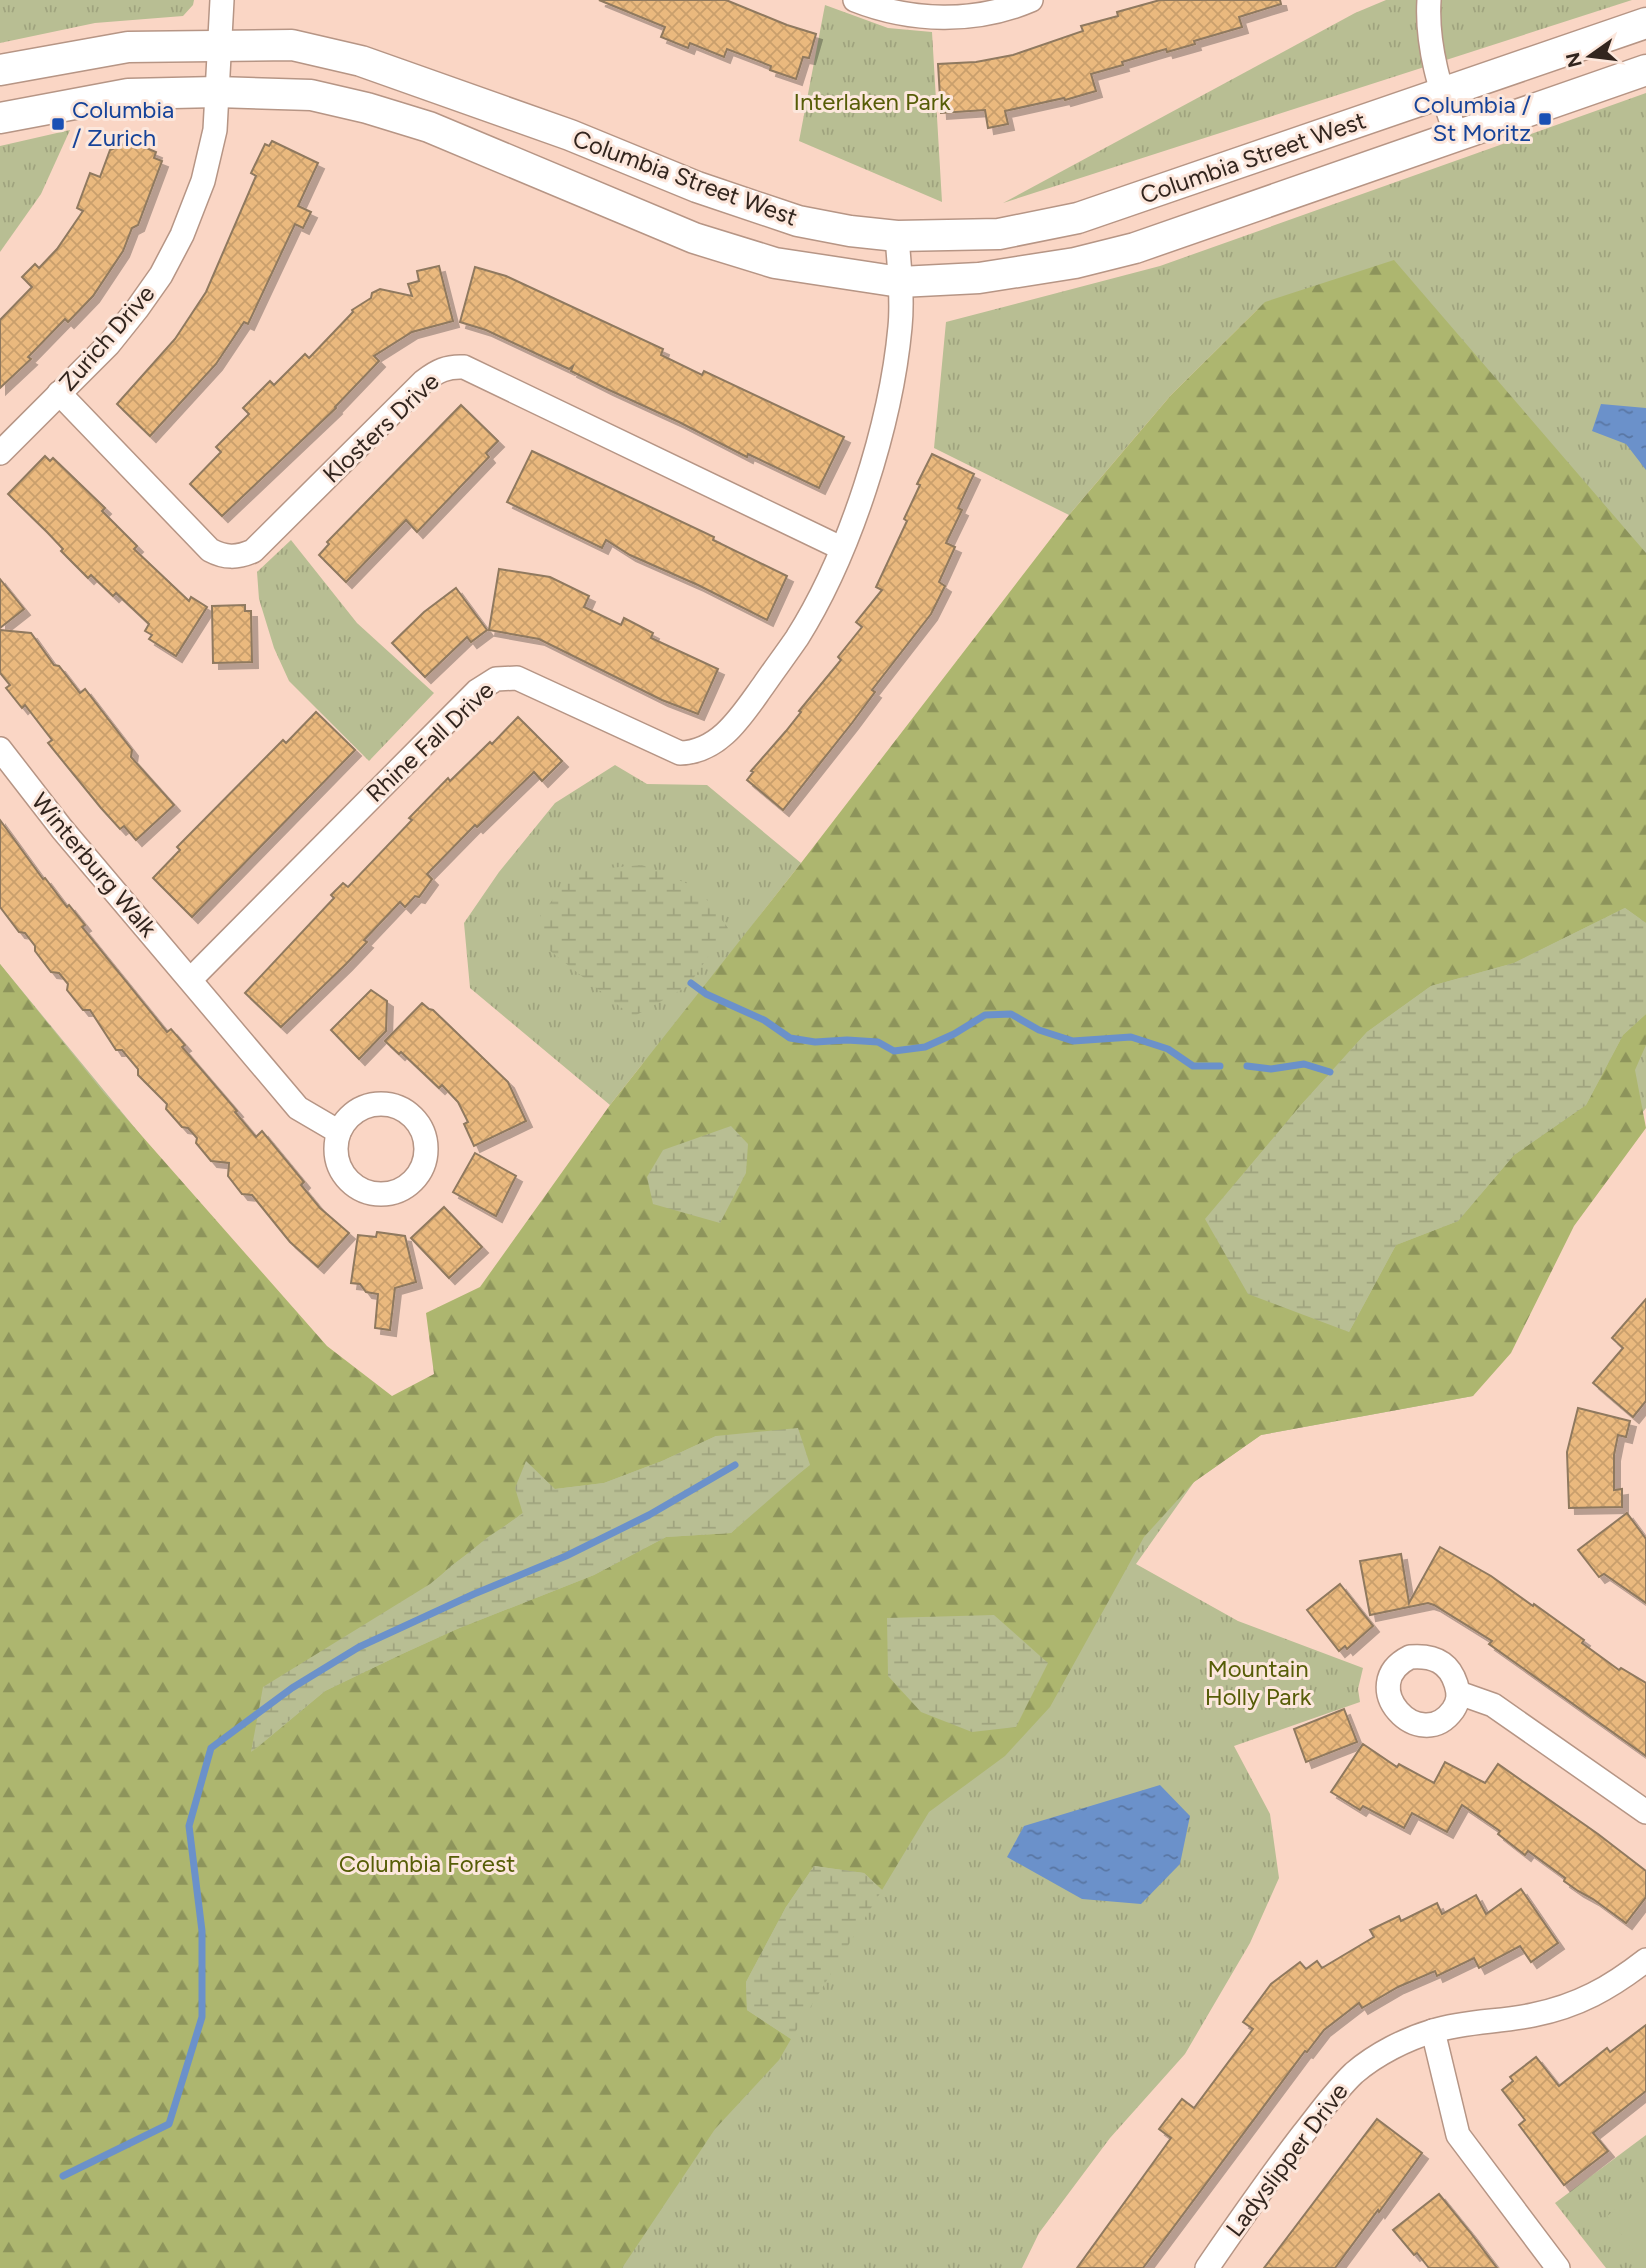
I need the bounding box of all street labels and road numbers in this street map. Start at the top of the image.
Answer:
street label: Columbia Street West [1136,105,1369,210]
street label: Columbia Street West [569,123,801,232]
street label: Zurich Drive [53,279,160,396]
street label: Klosters Drive [317,367,445,489]
street label: Rhine Fall Drive [360,675,499,808]
street label: Winterburg Walk [26,787,163,943]
street label: Ladyslipper Drive [1220,2077,1354,2242]

